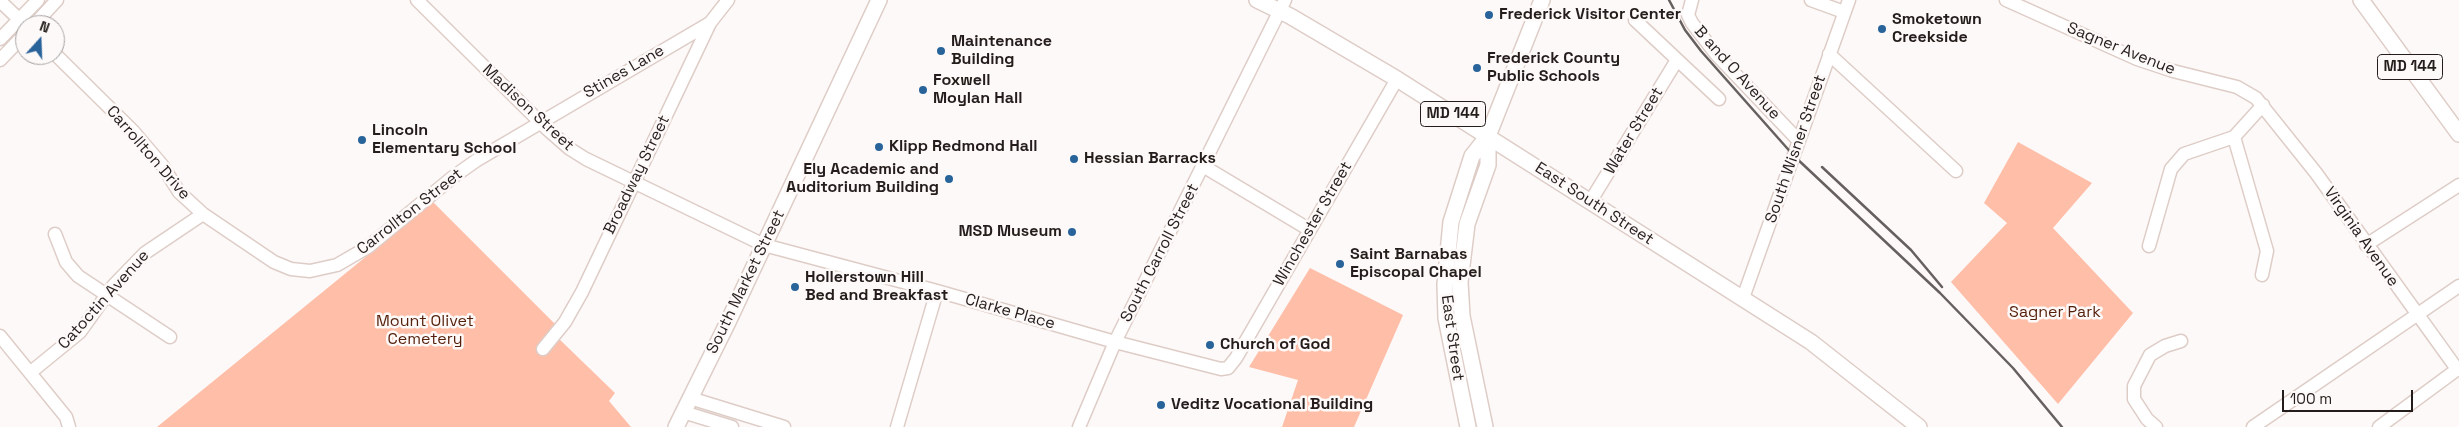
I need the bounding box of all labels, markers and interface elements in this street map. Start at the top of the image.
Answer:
place label: Frederick Visitor Center [1499,5,1681,25]
marker: Frederick Visitor Center [1483,9,1495,21]
place label: Smoketown Creekside [1892,10,1982,48]
north arrow [15,15,65,65]
text: N [37,17,52,37]
street label: Sagner Avenue [2064,19,2178,79]
street label: B and O Avenue [1690,22,1784,124]
marker: Smoketown Creekside [1876,23,1888,35]
place label: Maintenance Building [951,32,1052,70]
street label: Stines Lane [580,41,668,103]
marker: Maintenance Building [935,45,947,57]
place label: Frederick County Public Schools [1487,49,1620,87]
road number: MD 144 [2378,54,2442,80]
street label: Madison Street [478,61,578,155]
marker: Frederick County Public Schools [1471,62,1483,74]
place label: Foxwell Moylan Hall [933,71,1022,109]
street label: South Wisner Street [1762,72,1830,226]
marker: Foxwell Moylan Hall [917,84,929,96]
street label: Water Street [1601,84,1667,178]
street label: Carrollton Drive [102,102,194,204]
road number: MD 144 [1420,102,1486,126]
street label: Broadway Street [600,112,674,238]
place label: Lincoln Elementary School [372,121,516,159]
marker: Lincoln Elementary School [356,134,368,146]
place label: Klipp Redmond Hall [889,137,1037,157]
marker: Klipp Redmond Hall [873,141,885,153]
place label: Hessian Barracks [1084,149,1216,169]
marker: Hessian Barracks [1068,153,1080,165]
street label: Winchester Street [1270,158,1356,290]
street label: East South Street [1531,158,1657,250]
place label: Ely Academic and Auditorium Building [786,160,939,198]
street label: Carrollton Street [353,165,467,259]
marker: Ely Academic and Auditorium Building [943,173,955,185]
street label: South Carroll Street [1117,181,1203,325]
street label: Virginia Avenue [2319,183,2403,291]
street label: South Market Street [703,207,789,357]
place label: MSD Museum [958,222,1062,242]
marker: MSD Museum [1066,226,1078,238]
place label: Saint Barnabas Episcopal Chapel [1350,245,1482,283]
street label: Catoctin Avenue [54,246,154,354]
marker: Saint Barnabas Episcopal Chapel [1334,258,1346,270]
place label: Hollerstown Hill Bed and Breakfast [805,268,948,306]
marker: Hollerstown Hill Bed and Breakfast [789,281,801,293]
street label: Clarke Place [963,290,1057,334]
street label: East Street [1436,294,1468,382]
park label: Sagner Park [2009,303,2101,323]
park label: Mount Olivet Cemetery [376,312,474,350]
place label: Church of God [1220,335,1330,355]
marker: Church of God [1204,339,1216,351]
scale bar [2284,380,2415,412]
text: 100 m [2290,389,2332,408]
place label: Veditz Vocational Building [1171,395,1373,415]
marker: Veditz Vocational Building [1155,399,1167,411]

